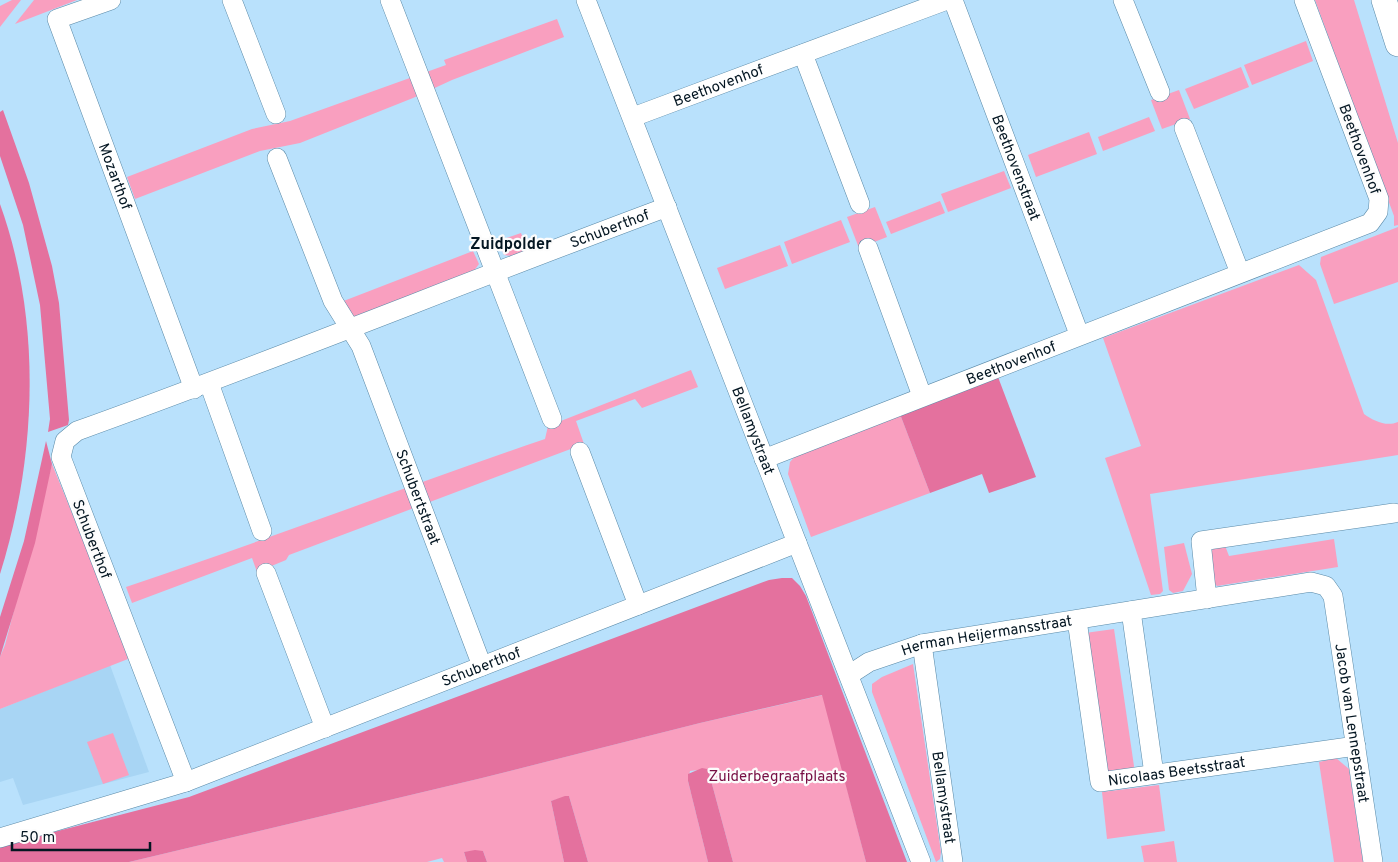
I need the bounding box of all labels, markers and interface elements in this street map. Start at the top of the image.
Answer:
street label: Beethovenhof [671,61,767,112]
street label: Beethovenhof [1333,102,1384,197]
street label: Beethovenstraat [986,112,1043,224]
street label: Mozarthof [93,141,135,213]
street label: Schuberthof [568,206,652,254]
district label: Zuidpolder [470,235,552,255]
street label: Beethovenhof [964,338,1059,390]
street label: Bellamystraat [726,384,778,478]
street label: Schubertstraat [390,447,443,548]
street label: Schuberthof [67,497,114,582]
street label: Herman Heijermansstraat [899,612,1074,661]
street label: Jacob van Lennepstraat [1329,642,1372,804]
street label: Schuberthof [439,644,524,692]
street label: Bellamystraat [926,750,958,845]
street label: Nicolaas Beetsstraat [1107,754,1247,792]
park label: Zuiderbegraafplaats [709,768,845,787]
scale bar [12,820,150,852]
text: 50 m [20,829,55,848]

